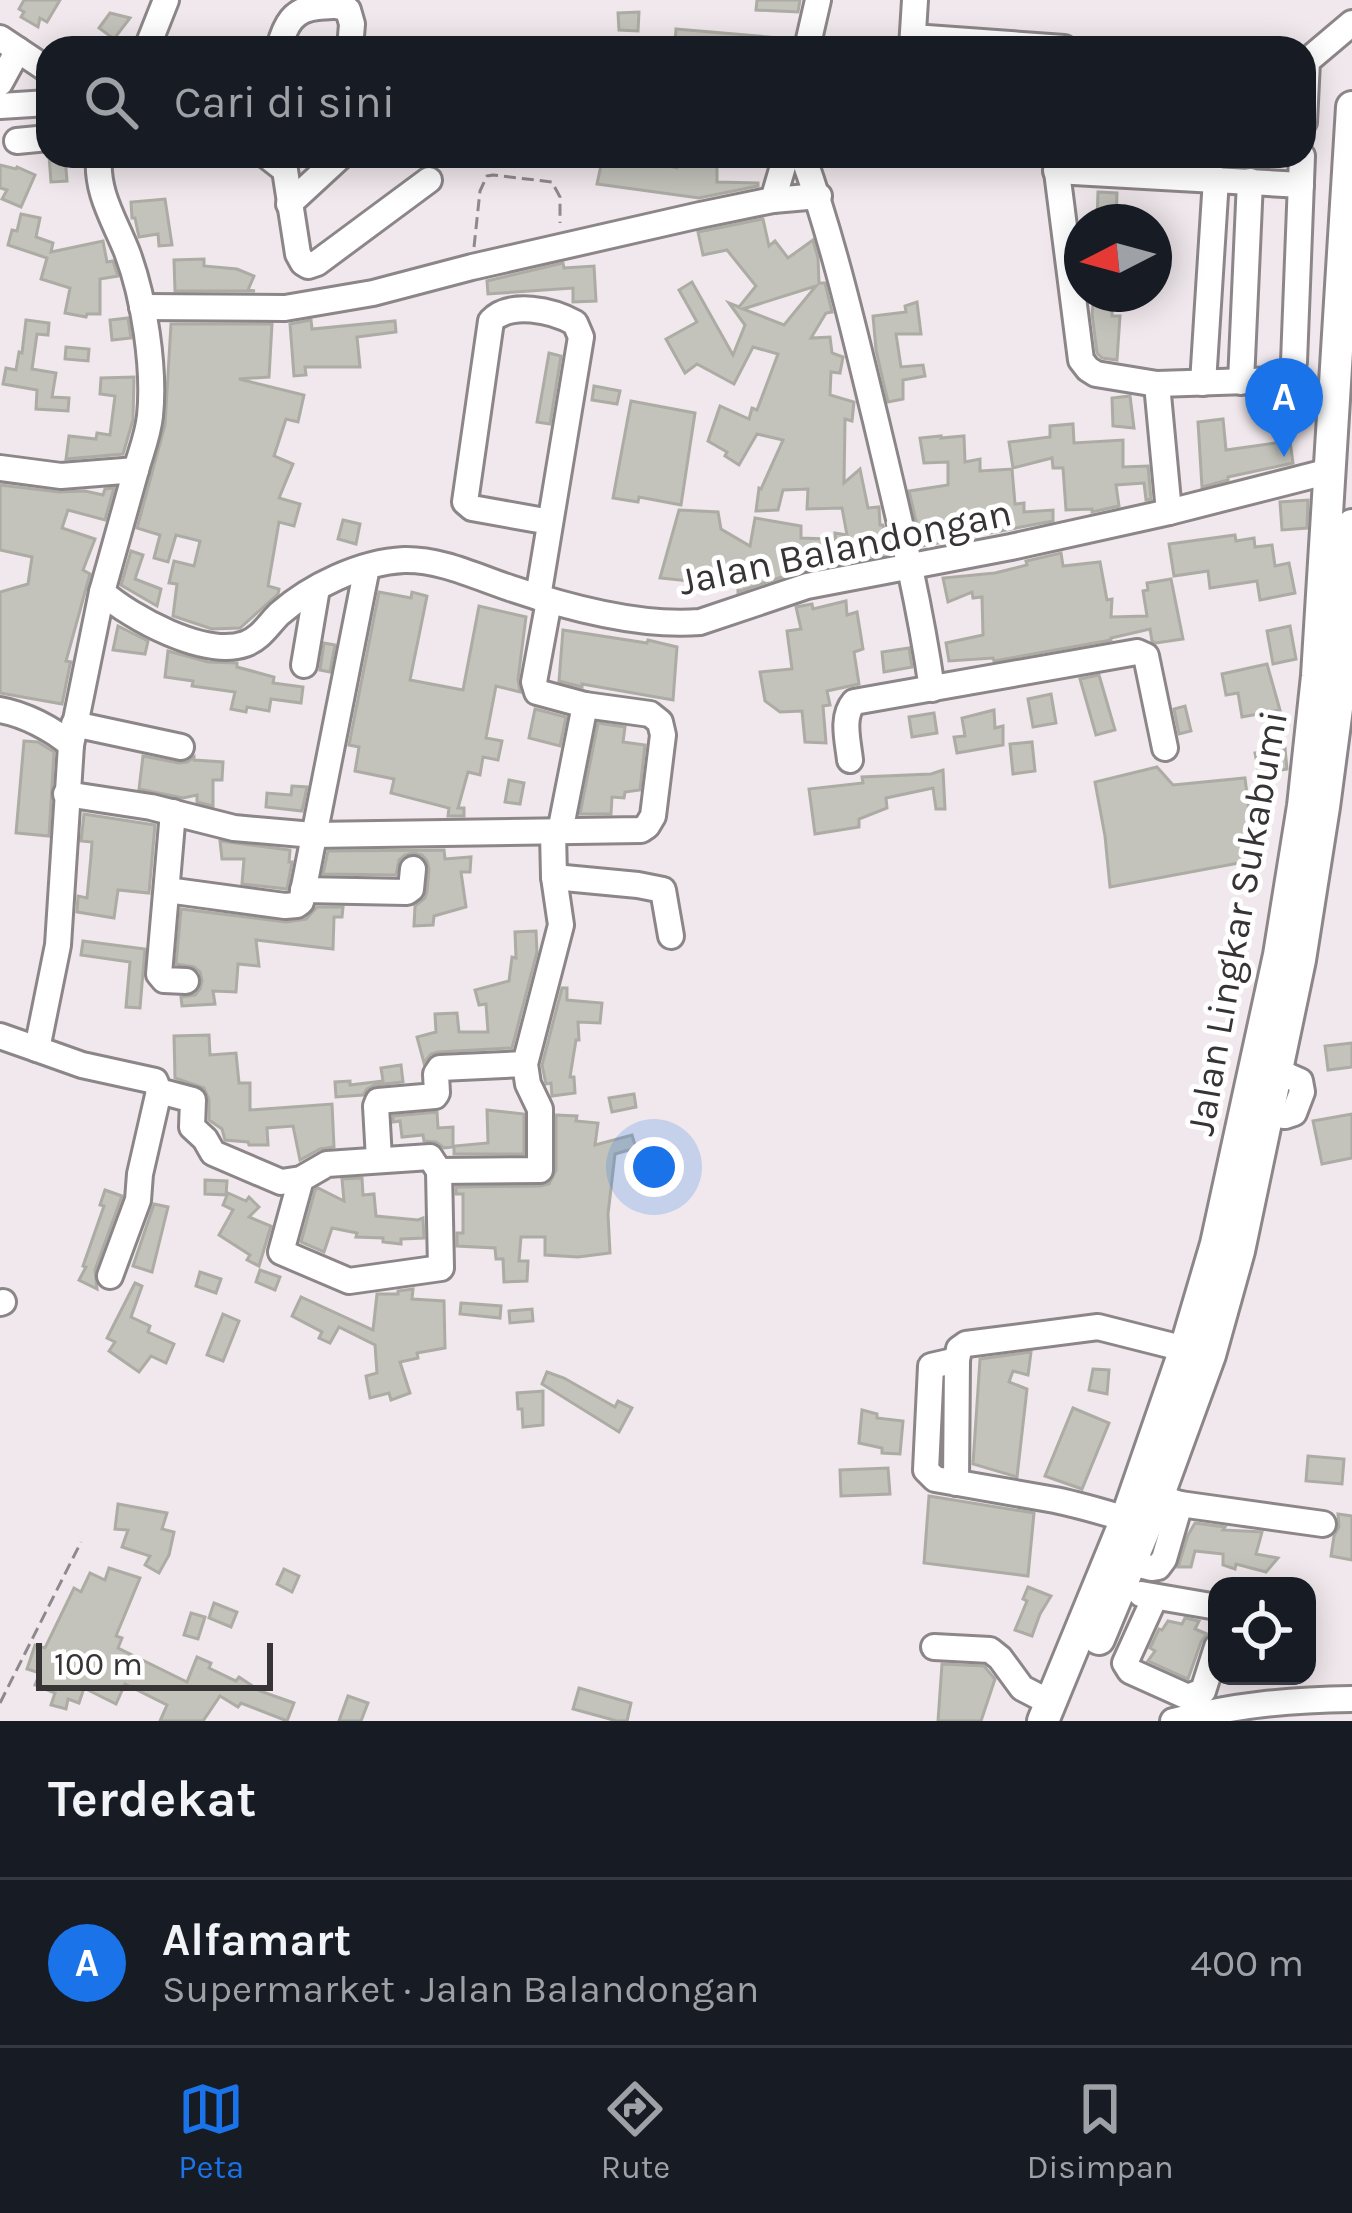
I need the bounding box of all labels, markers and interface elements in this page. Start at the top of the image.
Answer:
search box [36,36,1316,168]
icon: search [78,69,144,135]
text: Cari di sini [174,76,395,128]
north arrow [1064,204,1172,312]
pin: A [1245,358,1323,457]
street label: Jalan Balandongan [674,489,1016,605]
street label: Jalan Lingkar Sukabumi [1177,707,1297,1139]
your location [624,1137,684,1197]
map controls [1208,1577,1316,1685]
button: locate [1208,1577,1316,1685]
scale bar [36,1637,273,1690]
text: 100 m [54,1645,143,1683]
text: Terdekat [48,1769,256,1829]
text: Alfamart [162,1914,351,1966]
text: A [75,1940,99,1986]
text: 400 m [1190,1940,1304,1986]
text: Supermarket · Jalan Balandongan [162,1966,759,2012]
tab: Peta [178,2076,244,2186]
tab: Rute [601,2076,670,2186]
tab: Disimpan [1027,2076,1174,2186]

